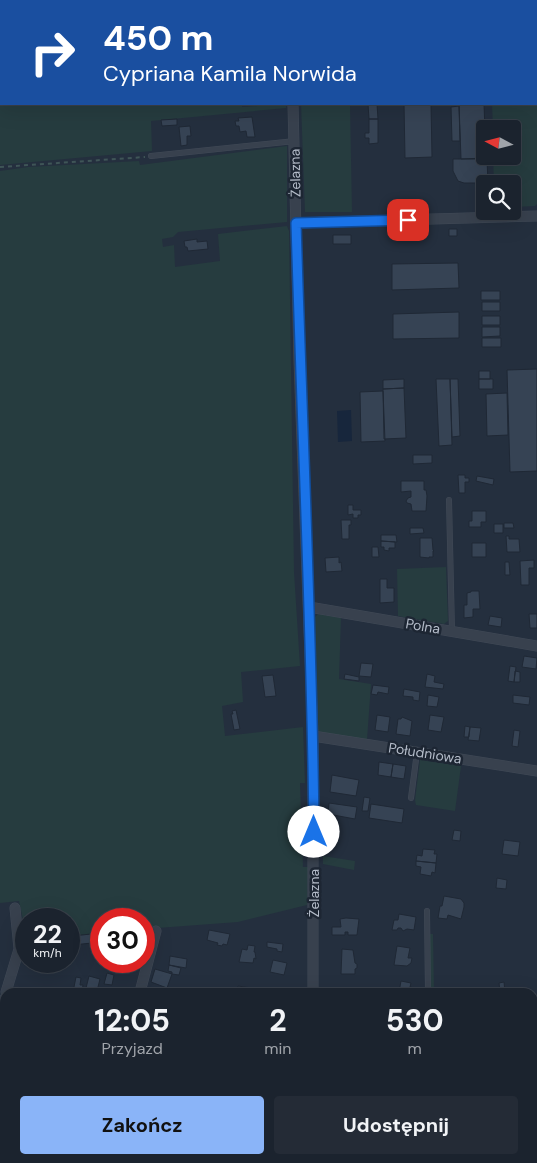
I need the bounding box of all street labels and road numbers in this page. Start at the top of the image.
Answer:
street label: Żelazna [286,149,304,197]
street label: Polna [404,614,442,638]
street label: Południowa [387,738,463,768]
street label: Żelazna [305,869,323,917]

